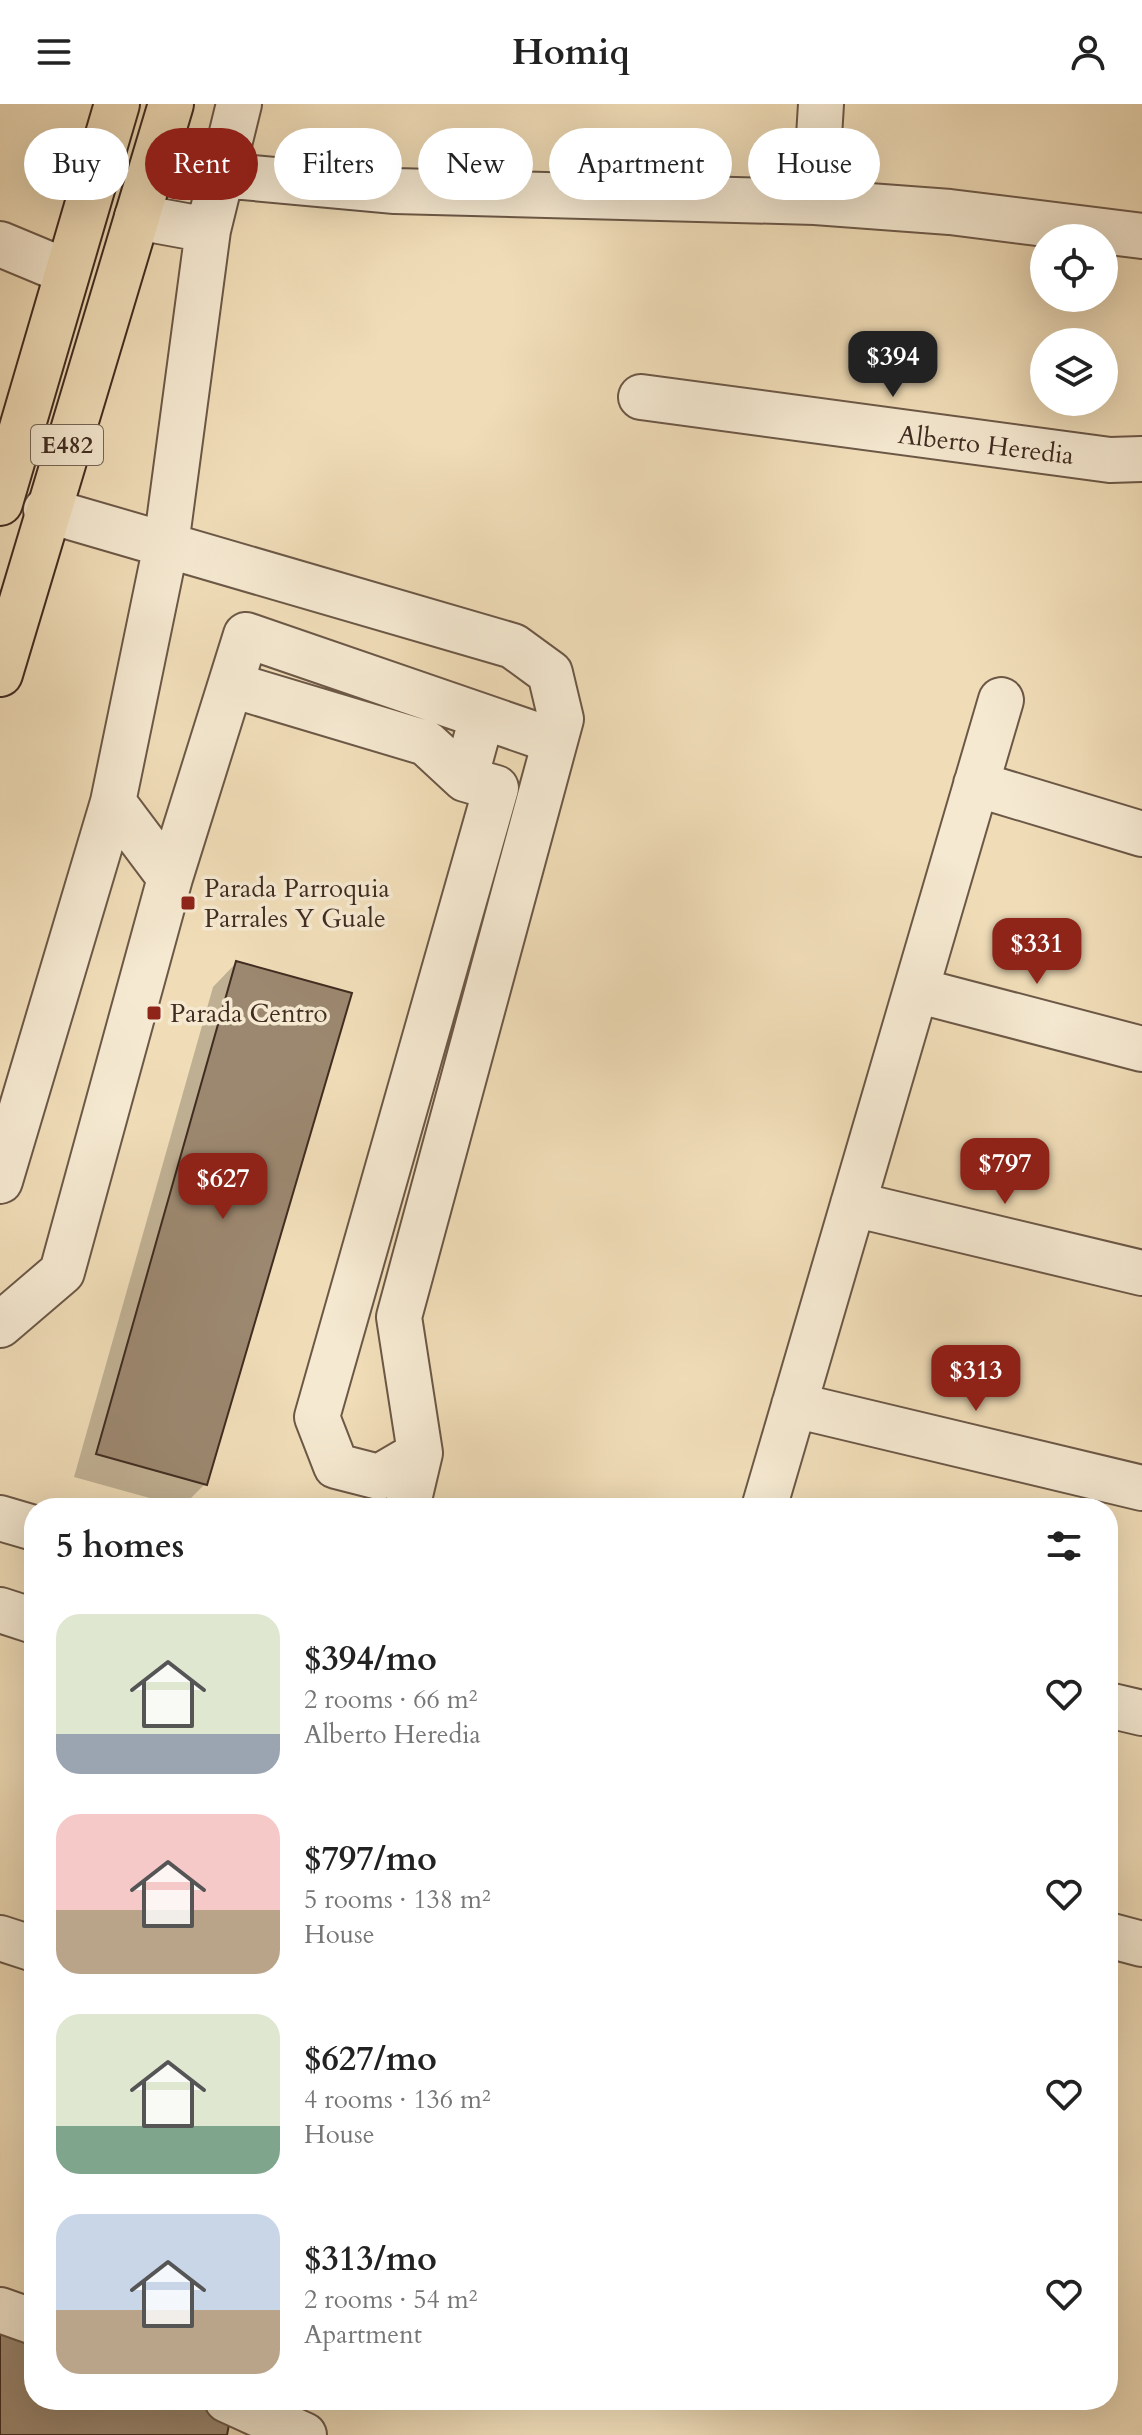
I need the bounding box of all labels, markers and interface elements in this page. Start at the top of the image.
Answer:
text: Homiq [512,28,630,77]
icon: menu [32,30,76,74]
icon: person [1066,30,1110,74]
chip: Buy [24,128,129,200]
chip: Rent [145,128,258,200]
chip: Filters [274,128,402,200]
chip: New [418,128,533,200]
chip: Apartment [549,128,732,200]
chip: House [748,128,880,200]
map controls [1030,224,1118,416]
button: locate [1030,224,1118,312]
button: layers [1030,328,1118,416]
pin: $394 [846,331,940,399]
text: $394 [866,339,920,374]
street label: Alberto Heredia [896,417,1076,473]
road number: E482 [31,425,103,465]
place label: Parada Parroquia Parrales Y Guale [204,871,390,936]
marker: Parada Parroquia Parrales Y Guale [179,894,197,912]
pin: $331 [990,918,1084,986]
text: $331 [1010,926,1064,961]
place label: Parada Centro [170,996,328,1031]
marker: Parada Centro [145,1004,163,1022]
pin: $797 [958,1138,1052,1206]
text: $797 [978,1146,1032,1181]
pin: $627 [176,1153,270,1221]
text: $627 [196,1161,250,1196]
pin: $313 [929,1345,1023,1413]
text: $313 [949,1353,1003,1388]
text: 5 homes [56,1523,184,1569]
icon: filters [1042,1524,1086,1568]
text: $394/mo [304,1636,437,1682]
icon: home [120,1646,216,1742]
icon: heart [1042,1672,1086,1716]
text: 2 rooms · 66 m² [304,1682,477,1717]
text: Alberto Heredia [304,1717,481,1752]
text: $797/mo [304,1836,437,1882]
icon: home [120,1846,216,1942]
icon: heart [1042,1872,1086,1916]
text: 5 rooms · 138 m² [304,1882,491,1917]
text: House [304,1917,375,1952]
text: $627/mo [304,2036,437,2082]
icon: home [120,2046,216,2142]
icon: heart [1042,2072,1086,2116]
text: 4 rooms · 136 m² [304,2082,491,2117]
text: House [304,2117,375,2152]
text: $313/mo [304,2236,437,2282]
icon: home [120,2246,216,2342]
icon: heart [1042,2272,1086,2316]
text: 2 rooms · 54 m² [304,2282,477,2317]
text: Apartment [304,2317,422,2352]

